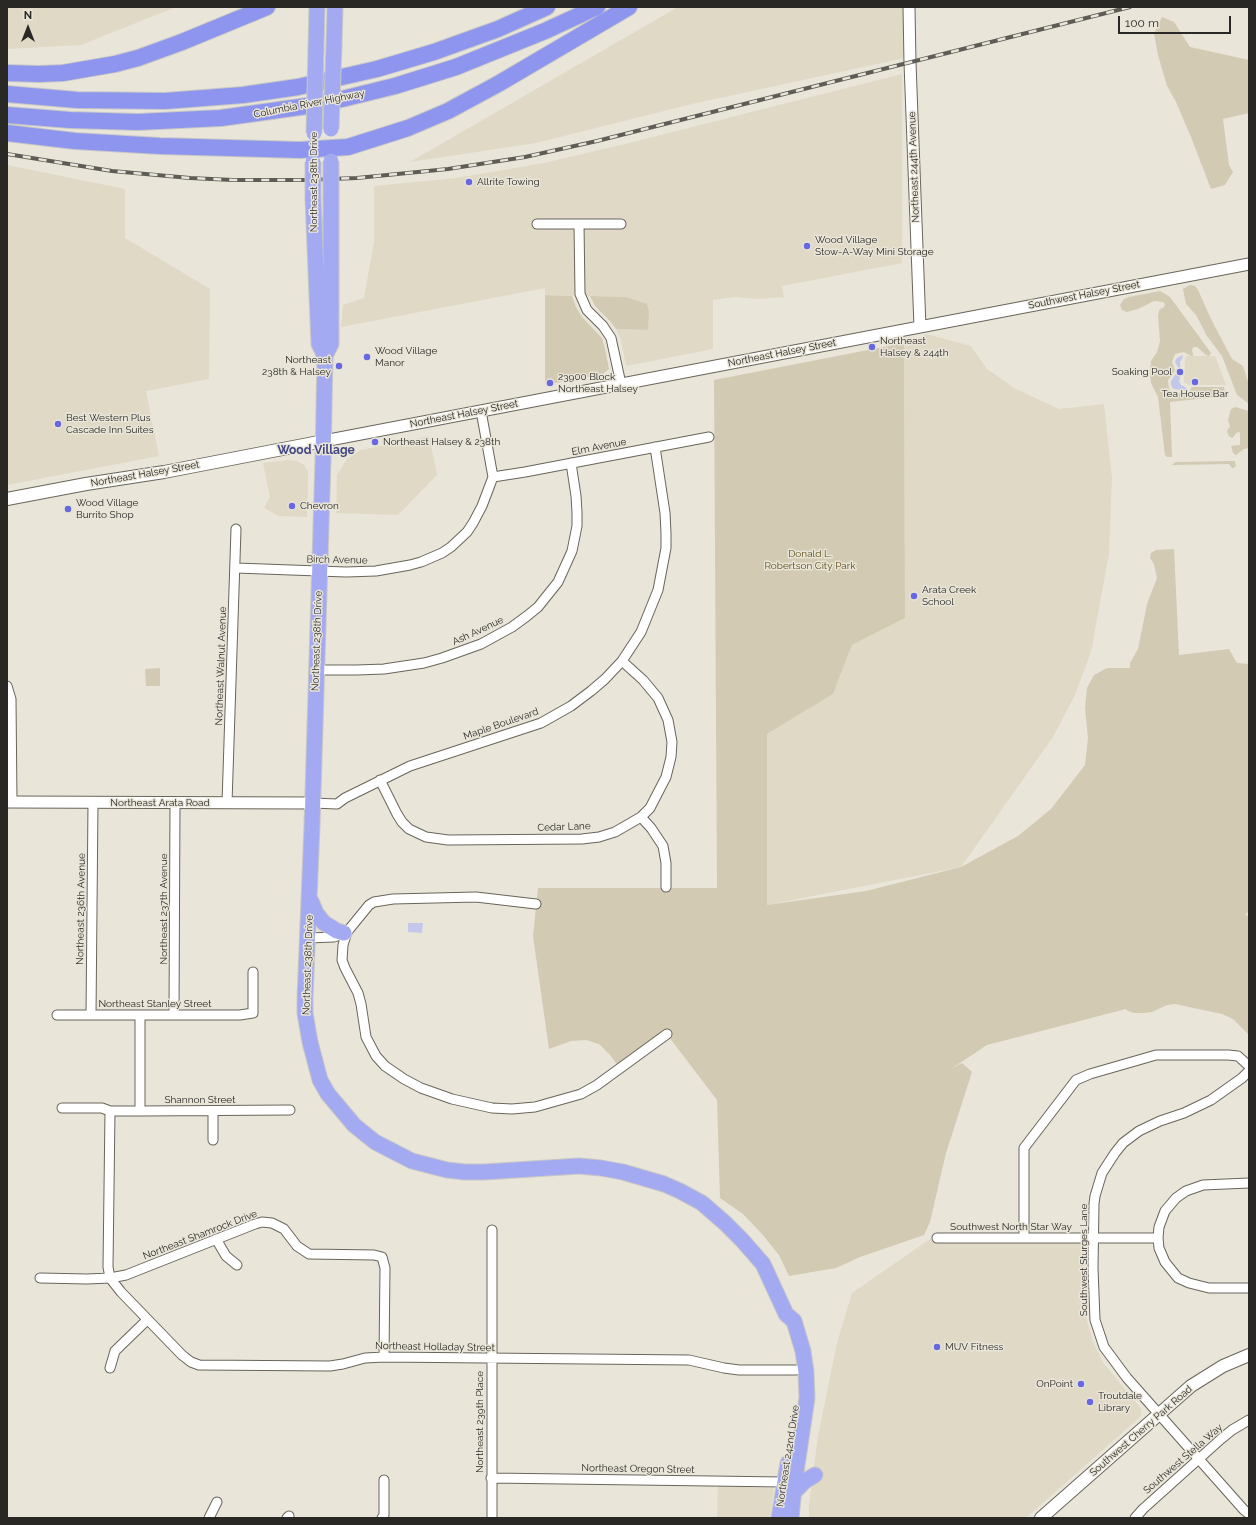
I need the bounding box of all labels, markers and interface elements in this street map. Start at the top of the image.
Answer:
north arrow [8,8,48,48]
scale bar [1120,8,1233,34]
text: N [24,9,32,22]
text: 100 m [1125,16,1159,30]
street label: Columbia River Highway [252,87,366,121]
street label: Northeast 244th Avenue [906,111,922,223]
street label: Northeast 238th Drive [308,132,320,232]
place label: Allrite Towing [477,176,540,188]
marker: Allrite Towing [464,177,474,187]
place label: Wood Village Stow-A-Way Mini Storage [815,234,934,258]
marker: Wood Village Stow-A-Way Mini Storage [802,241,812,251]
street label: Southwest Halsey Street [1027,278,1141,312]
place label: Northeast Halsey & 244th [880,335,949,358]
street label: Northeast Halsey Street [727,337,837,369]
marker: Northeast Halsey & 244th [867,342,877,352]
place label: Wood Village Manor [375,345,437,368]
marker: Wood Village Manor [362,352,372,362]
place label: Northeast 238th & Halsey [262,354,331,378]
marker: Northeast 238th & Halsey [334,361,344,371]
place label: Soaking Pool [1112,366,1172,378]
marker: Soaking Pool [1175,367,1185,377]
place label: 23900 Block Northeast Halsey [558,371,638,394]
marker: Tea House Bar [1190,377,1200,387]
marker: 23900 Block Northeast Halsey [545,378,555,388]
place label: Tea House Bar [1162,388,1228,400]
street label: Northeast Halsey Street [409,398,519,430]
place label: Best Western Plus Cascade Inn Suites [66,412,154,436]
marker: Best Western Plus Cascade Inn Suites [53,419,63,429]
place label: Northeast Halsey & 238th [383,436,500,448]
street label: Elm Avenue [571,436,627,458]
marker: Northeast Halsey & 238th [370,437,380,447]
district label: Wood Village [277,443,355,457]
street label: Northeast Halsey Street [90,459,200,489]
place label: Wood Village Burrito Shop [76,497,138,520]
place label: Chevron [300,500,339,512]
marker: Chevron [287,501,297,511]
marker: Wood Village Burrito Shop [63,504,73,514]
park label: Donald L. Robertson City Park [764,548,856,572]
street label: Birch Avenue [306,553,368,567]
place label: Arata Creek School [922,584,976,608]
street label: Northeast 238th Drive [309,591,325,691]
marker: Arata Creek School [909,591,919,601]
street label: Northeast Walnut Avenue [213,606,229,726]
street label: Ash Avenue [451,614,505,648]
street label: Maple Boulevard [462,706,540,742]
street label: Northeast Arata Road [110,797,210,809]
street label: Cedar Lane [537,820,591,834]
street label: Northeast 236th Avenue [74,853,88,965]
street label: Northeast 237th Avenue [158,854,170,964]
street label: Northeast 238th Drive [300,915,316,1015]
street label: Northeast Stanley Street [98,998,212,1010]
street label: Shannon Street [164,1094,236,1106]
street label: Southwest Sturges Lane [1078,1204,1090,1316]
street label: Northeast Shamrock Drive [141,1208,259,1262]
street label: Southwest North Star Way [950,1221,1072,1233]
street label: Northeast Holladay Street [375,1340,495,1354]
place label: MUV Fitness [945,1341,1003,1353]
marker: MUV Fitness [932,1342,942,1352]
street label: Northeast 239th Place [474,1371,486,1473]
place label: OnPoint [1036,1378,1073,1390]
marker: OnPoint [1076,1379,1086,1389]
street label: Southwest Cherry Park Road [1087,1383,1195,1479]
place label: Troutdale Library [1098,1390,1142,1414]
marker: Troutdale Library [1085,1397,1095,1407]
street label: Northeast 242nd Drive [774,1404,802,1508]
street label: Southwest Stella Way [1141,1421,1225,1497]
street label: Northeast Oregon Street [581,1462,695,1476]

